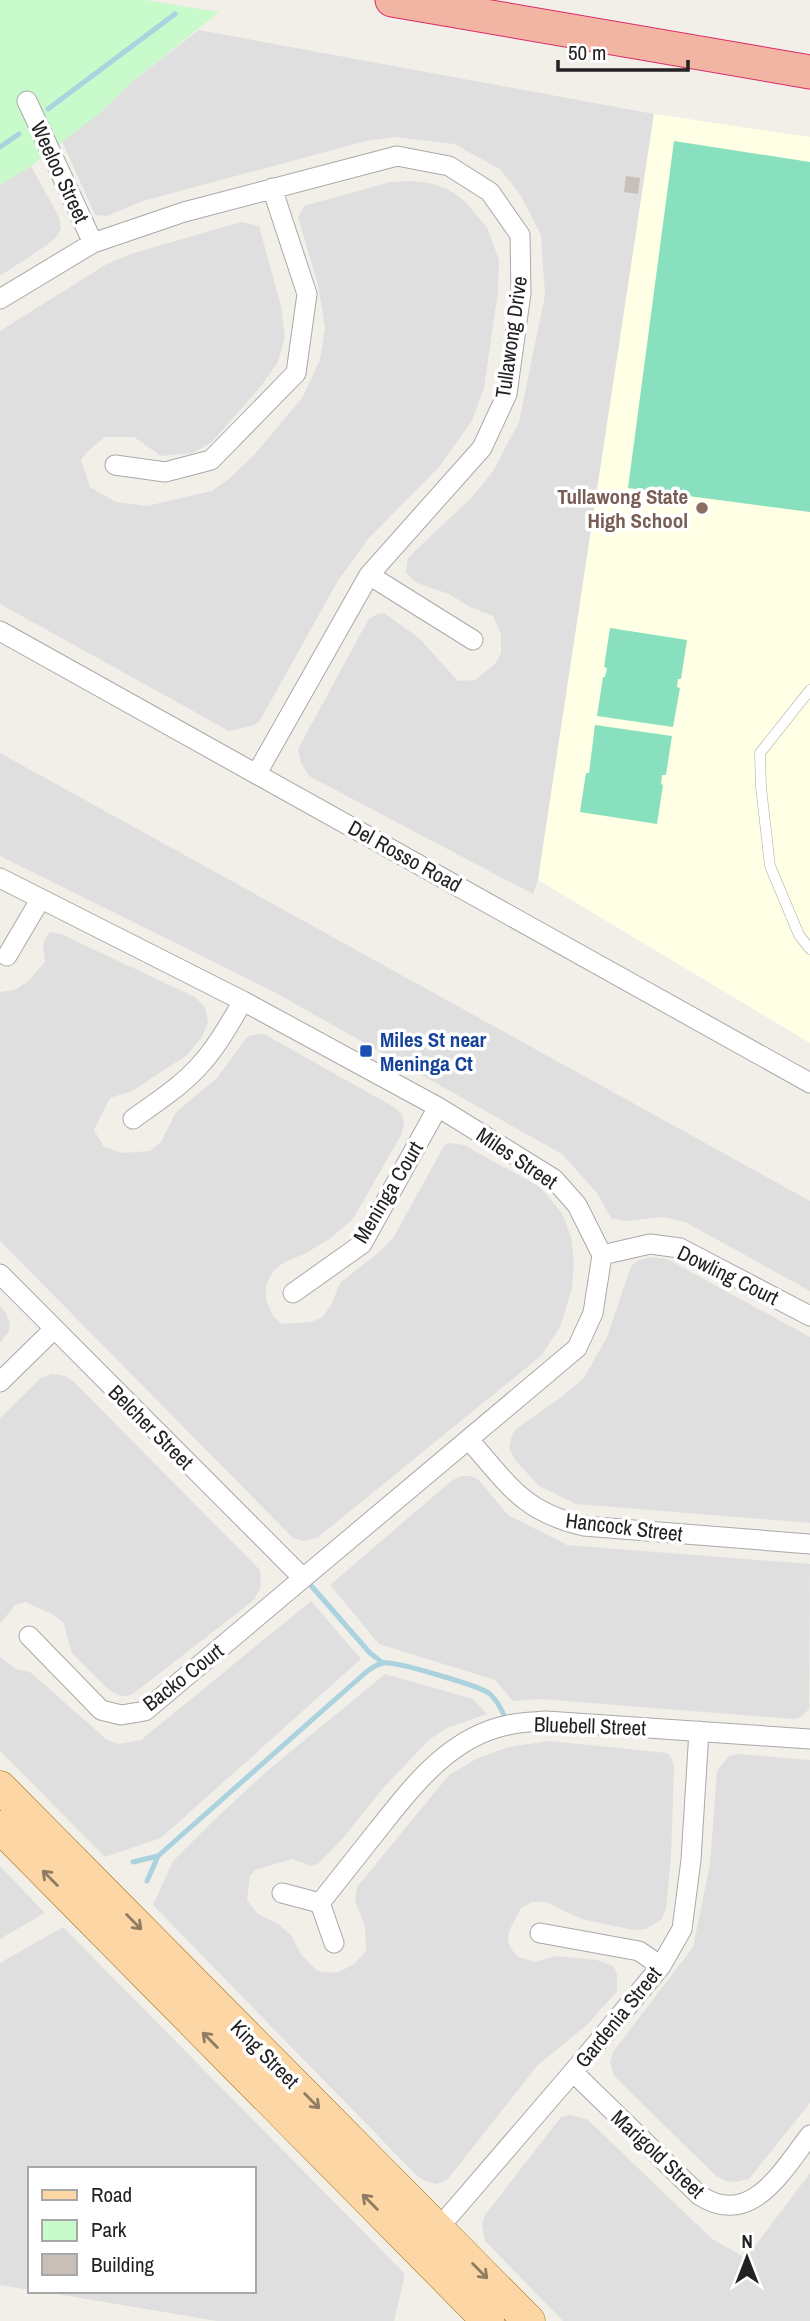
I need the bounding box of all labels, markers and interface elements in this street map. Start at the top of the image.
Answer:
scale bar [558,28,688,72]
text: 50 m [568,38,606,67]
street label: Weeloo Street [24,117,96,228]
street label: Tullawong Drive [488,274,534,400]
place label: Tullawong State High School [557,482,688,535]
marker: Tullawong State High School [694,500,710,516]
street label: Del Rosso Road [343,813,467,899]
place label: Miles St near Meninga Ct [380,1025,487,1078]
marker: Miles St near Meninga Ct [358,1043,374,1059]
street label: Miles Street [471,1120,563,1196]
street label: Meninga Court [346,1136,430,1248]
street label: Dowling Court [673,1238,784,1312]
street label: Belcher Street [102,1378,200,1476]
street label: Hancock Street [564,1505,684,1549]
street label: Backo Court [137,1636,229,1718]
street label: Bluebell Street [534,1710,647,1742]
one-way arrow [42,1870,59,1887]
one-way arrow [126,1913,143,1930]
street label: Gardenia Street [568,1960,668,2074]
street label: King Street [224,2013,306,2095]
one-way arrow [202,2032,219,2049]
one-way arrow [303,2092,320,2109]
street label: Marigold Street [605,2103,711,2205]
legend [28,2167,256,2293]
text: Road [91,2180,132,2209]
one-way arrow [362,2194,379,2211]
text: Park [91,2215,127,2244]
north arrow [712,2223,782,2293]
text: N [741,2228,753,2254]
text: Building [91,2250,155,2279]
one-way arrow [471,2263,488,2280]

